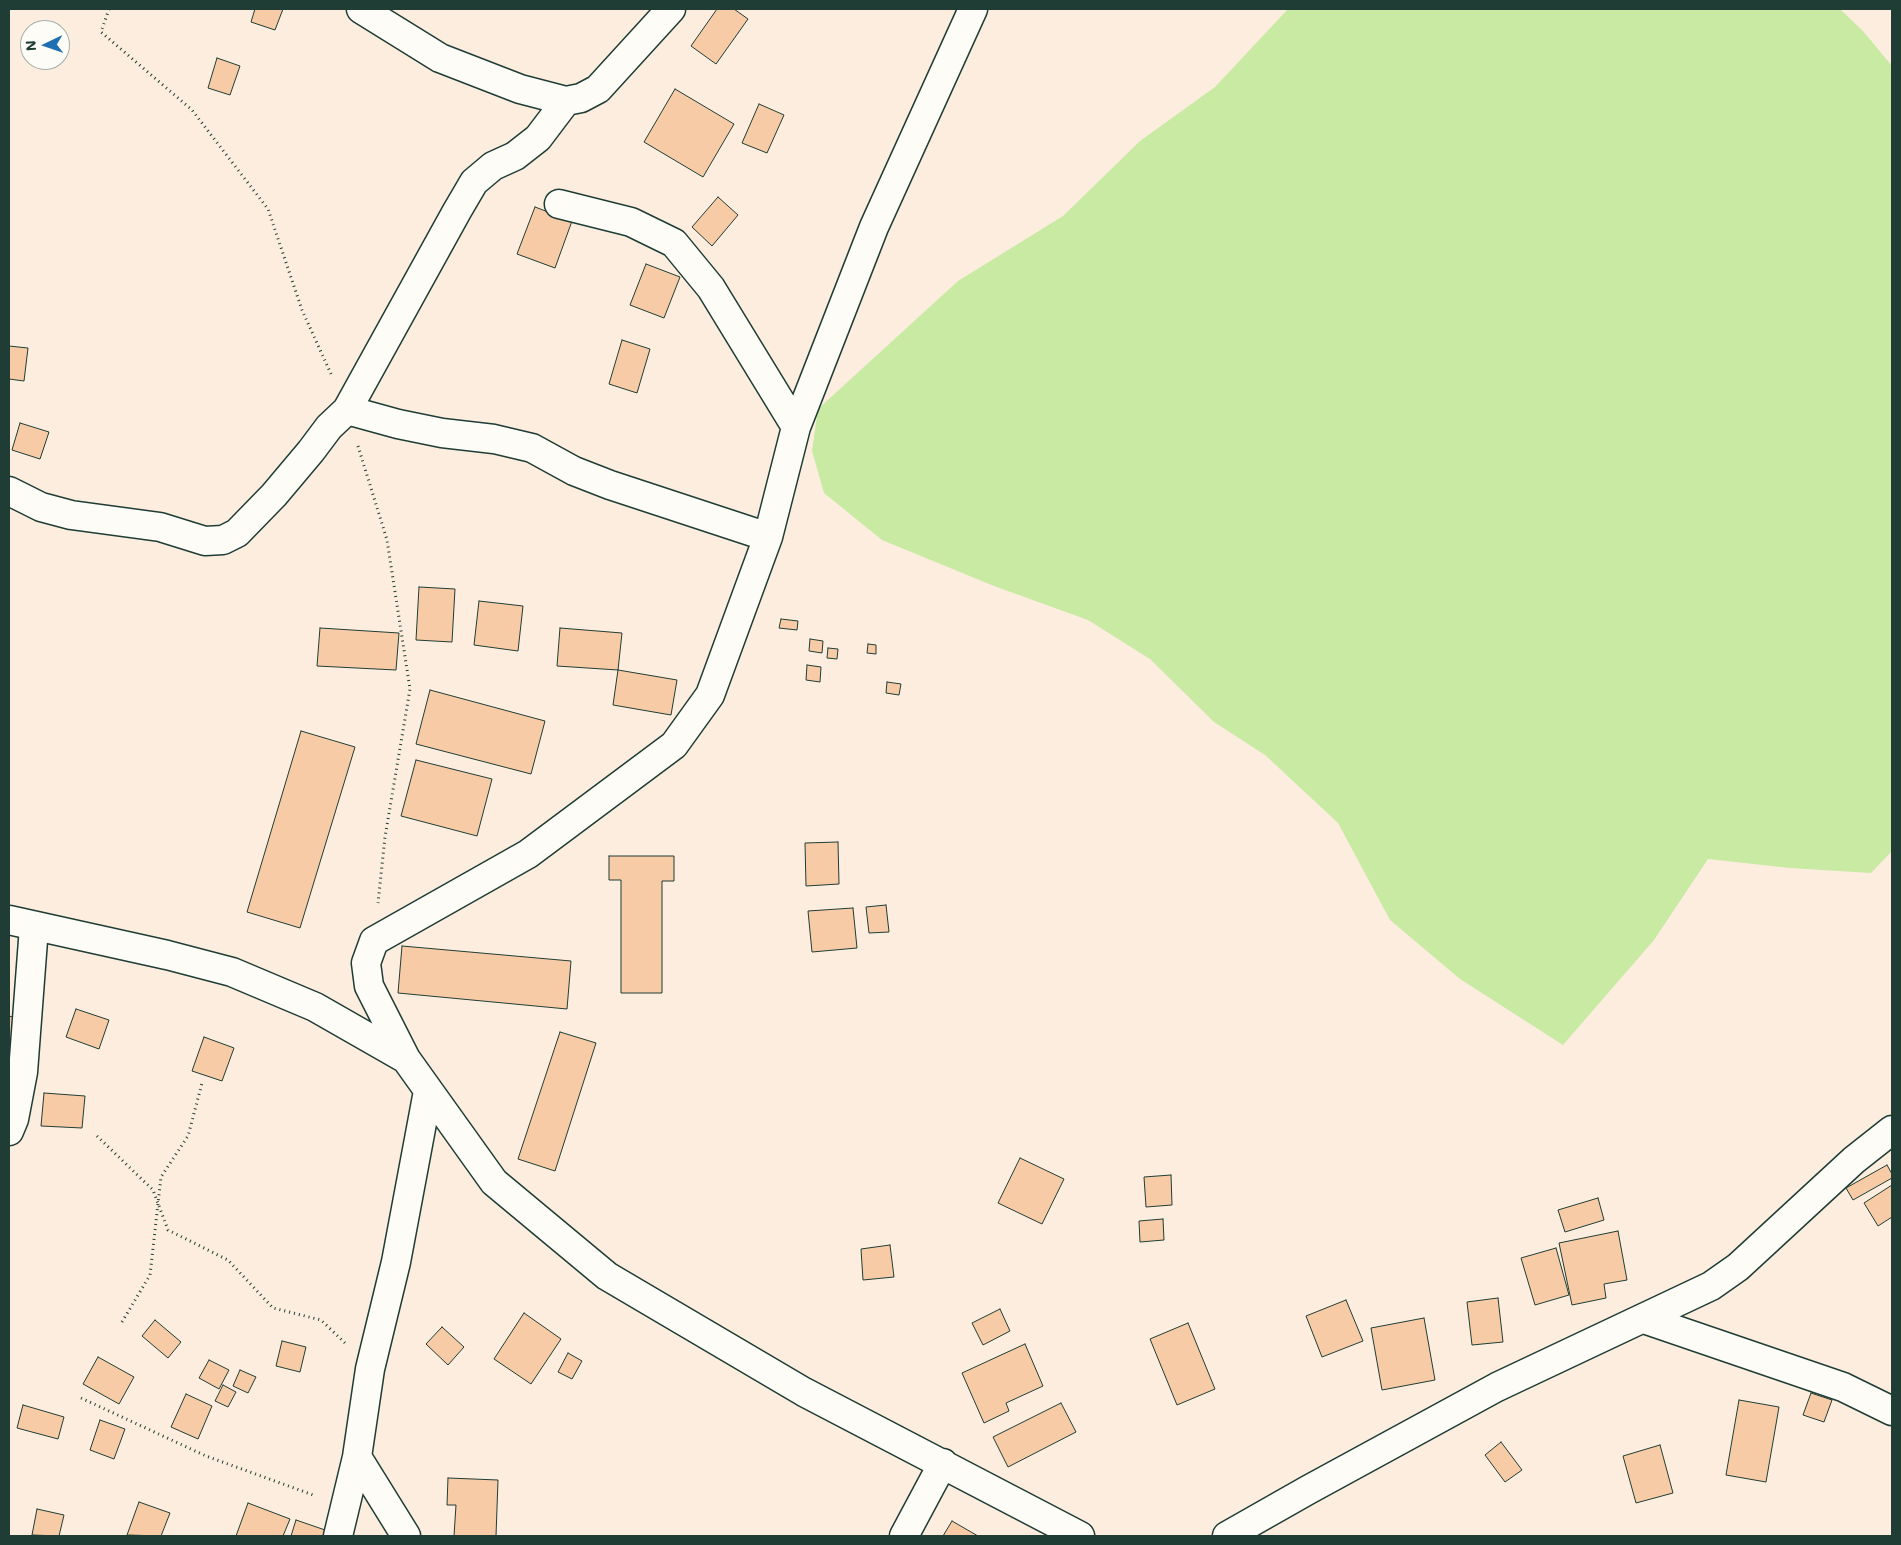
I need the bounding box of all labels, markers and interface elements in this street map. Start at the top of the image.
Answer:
north arrow [20,20,70,70]
text: N [21,40,40,52]

